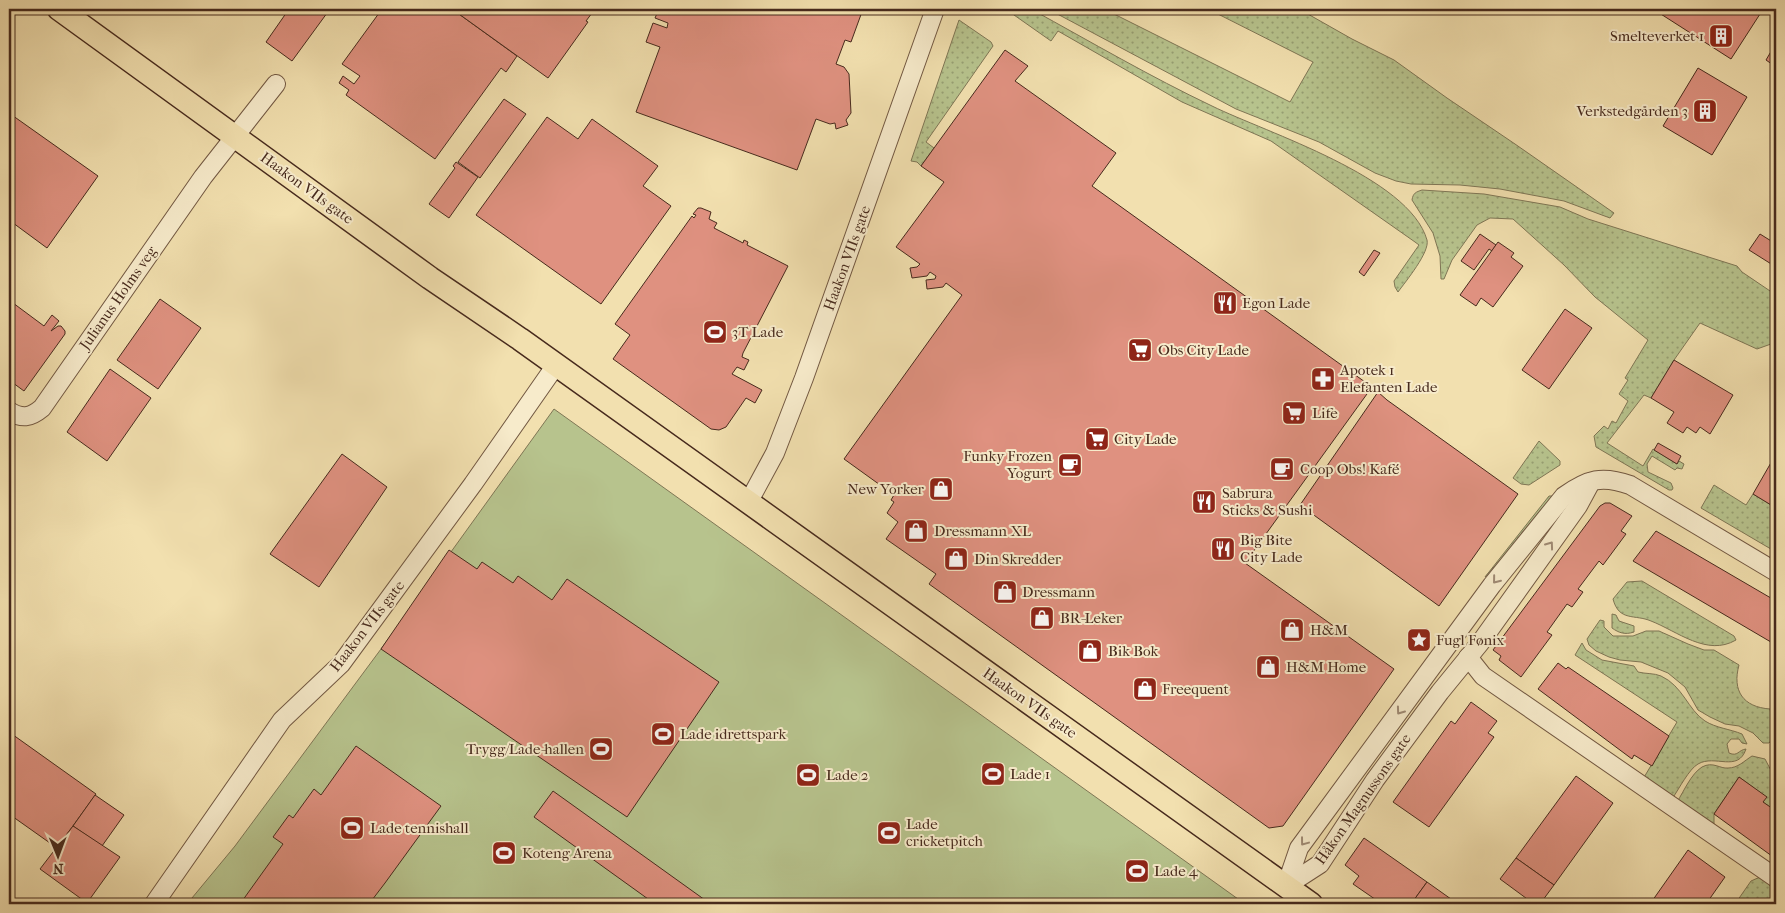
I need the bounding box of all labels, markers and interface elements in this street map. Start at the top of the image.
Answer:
building icon: Smelteverket 1 [1708,23,1734,49]
place label: Smelteverket 1 [1610,27,1704,45]
building icon: Verkstedgården 3 [1692,98,1718,124]
place label: Verkstedgården 3 [1575,102,1688,120]
street label: Haakon VIIs gate [257,148,358,228]
street label: Haakon VIIs gate [820,202,875,313]
street label: Julianus Holms veg [75,242,161,354]
restaurant icon: Egon Lade [1212,290,1238,316]
place label: Egon Lade [1242,294,1311,312]
sports icon: 3T Lade [702,319,728,345]
place label: 3T Lade [732,323,784,341]
supermarket icon: Obs City Lade [1127,337,1153,363]
place label: Obs City Lade [1158,341,1250,359]
place label: Apotek 1 Elefanten Lade [1339,361,1438,396]
pharmacy icon: Apotek 1 Elefanten Lade [1310,366,1336,392]
supermarket icon: Life [1281,400,1307,426]
place label: Life [1312,404,1338,422]
supermarket icon: City Lade [1084,426,1110,452]
place label: City Lade [1114,430,1177,448]
place label: Funky Frozen Yogurt [963,447,1053,482]
cafe icon: Funky Frozen Yogurt [1057,452,1083,478]
cafe icon: Coop Obs! Kafé [1269,456,1295,482]
place label: Coop Obs! Kafé [1300,460,1400,478]
shop icon: New Yorker [928,476,954,502]
place label: New Yorker [847,480,925,498]
place label: Sabrura Sticks & Sushi [1222,484,1313,519]
restaurant icon: Sabrura Sticks & Sushi [1191,489,1217,515]
shop icon: Dressmann XL [903,518,929,544]
place label: Dressmann XL [934,522,1031,540]
place label: Big Bite City Lade [1240,531,1303,566]
restaurant icon: Big Bite City Lade [1210,536,1236,562]
one-way arrow [1544,541,1553,551]
shop icon: Din Skredder [943,546,969,572]
place label: Din Skredder [974,550,1062,568]
one-way arrow [1493,575,1502,584]
street label: Haakon VIIs gate [326,576,409,675]
shop icon: Dressmann [992,579,1018,605]
place label: Dressmann [1022,583,1095,601]
shop icon: BR-Leker [1029,605,1055,631]
place label: BR-Leker [1060,609,1123,627]
shop icon: H&M [1279,617,1305,643]
place label: H&M [1310,621,1348,639]
place icon: Fugl Fønix [1406,627,1432,653]
place label: Fugl Fønix [1436,631,1505,649]
shop icon: Bik Bok [1077,638,1103,664]
place label: Bik Bok [1108,642,1158,660]
shop icon: H&M Home [1255,654,1281,680]
place label: H&M Home [1286,658,1367,676]
street label: Haakon VIIs gate [980,664,1081,742]
shop icon: Freequent [1132,676,1158,702]
place label: Freequent [1162,680,1229,698]
one-way arrow [1397,705,1406,715]
sports icon: Lade idrettspark [650,721,676,747]
place label: Lade idrettspark [680,725,787,743]
street label: Håkon Magnussons gate [1311,730,1415,868]
sports icon: Trygg/Lade-hallen [588,736,614,762]
place label: Trygg/Lade-hallen [466,740,584,758]
sports icon: Lade 1 [980,761,1006,787]
sports icon: Lade 2 [795,762,821,788]
place label: Lade 1 [1010,765,1050,783]
place label: Lade 2 [826,766,869,784]
sports icon: Lade tennishall [339,815,365,841]
place label: Lade cricketpitch [906,815,983,850]
place label: Lade tennishall [370,819,469,837]
sports icon: Lade cricketpitch [876,820,902,846]
north arrow [32,830,82,880]
one-way arrow [1301,836,1309,845]
sports icon: Koteng Arena [491,840,517,866]
place label: Koteng Arena [522,844,613,862]
sports icon: Lade 4 [1124,858,1150,884]
text: N [52,860,64,877]
place label: Lade 4 [1154,862,1199,880]

